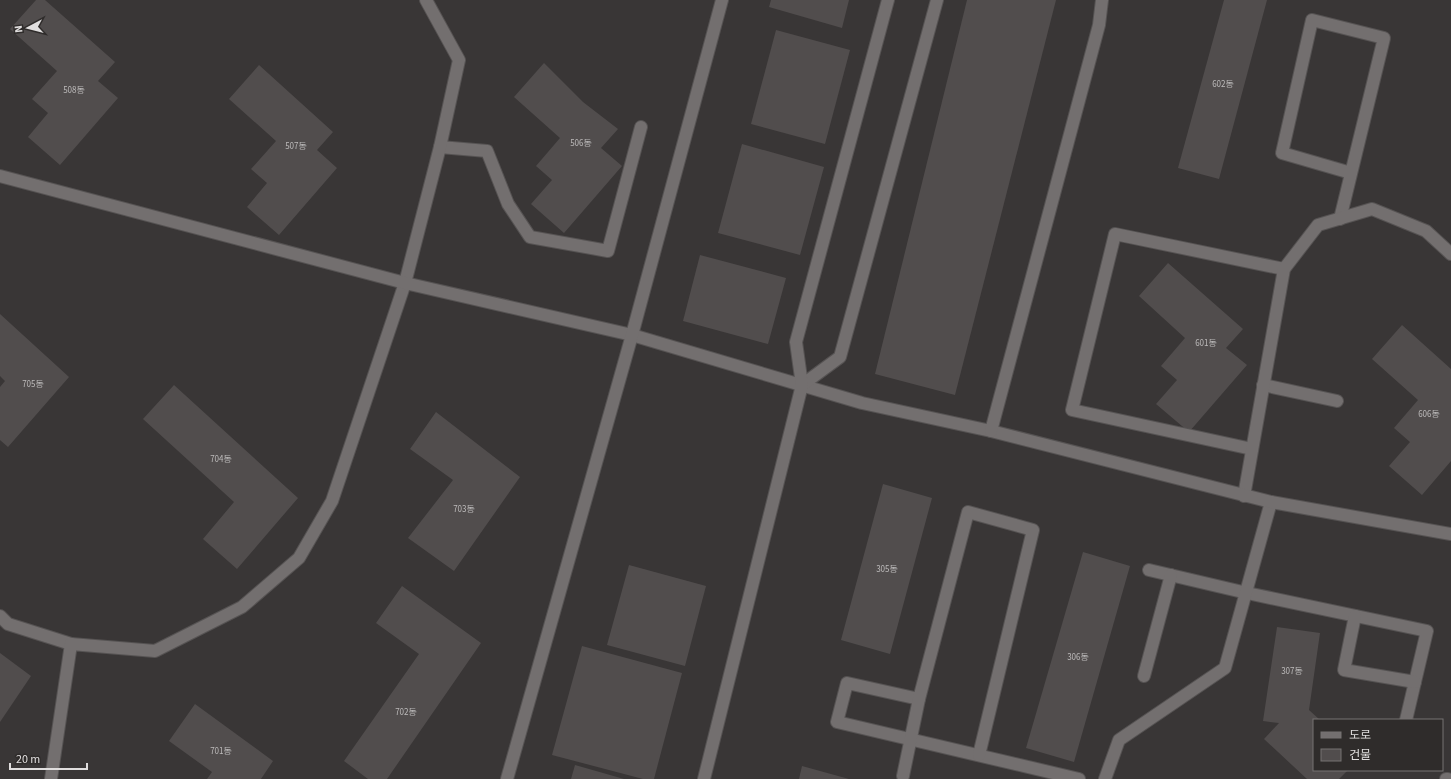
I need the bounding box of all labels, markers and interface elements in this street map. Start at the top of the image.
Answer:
north arrow [8,8,48,48]
text: N [11,25,26,34]
house number: 602동 [1212,78,1234,91]
house number: 508동 [63,84,85,97]
house number: 506동 [570,137,592,150]
house number: 507동 [285,140,307,153]
house number: 601동 [1195,337,1217,350]
house number: 705동 [22,378,44,391]
house number: 606동 [1418,408,1440,421]
house number: 704동 [210,453,232,466]
house number: 703동 [453,503,475,516]
house number: 305동 [876,563,898,576]
house number: 306동 [1067,651,1089,664]
house number: 307동 [1281,665,1303,678]
house number: 702동 [395,706,417,719]
legend [1313,719,1443,771]
text: 도로 [1349,727,1371,744]
scale bar [10,745,87,771]
house number: 701동 [210,745,232,758]
text: 건물 [1349,747,1371,764]
text: 20 m [16,751,40,768]

